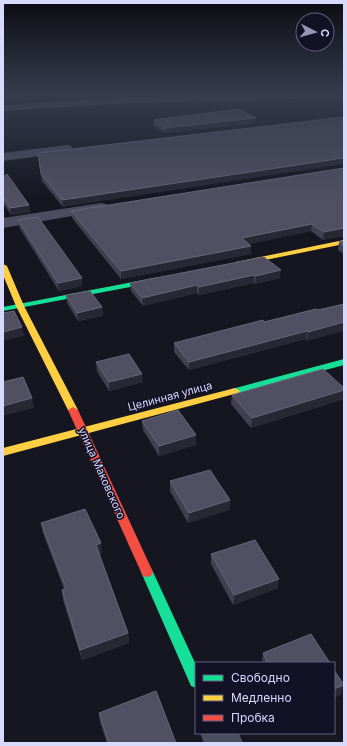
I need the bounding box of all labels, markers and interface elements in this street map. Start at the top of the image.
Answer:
north arrow [295,12,335,52]
text: С [318,28,332,38]
street label: Целинная улица [126,378,214,414]
street label: улица Маковского [76,425,129,521]
legend [195,662,335,734]
text: Свободно [231,670,290,685]
text: Медленно [231,690,292,705]
text: Пробка [231,710,275,725]

